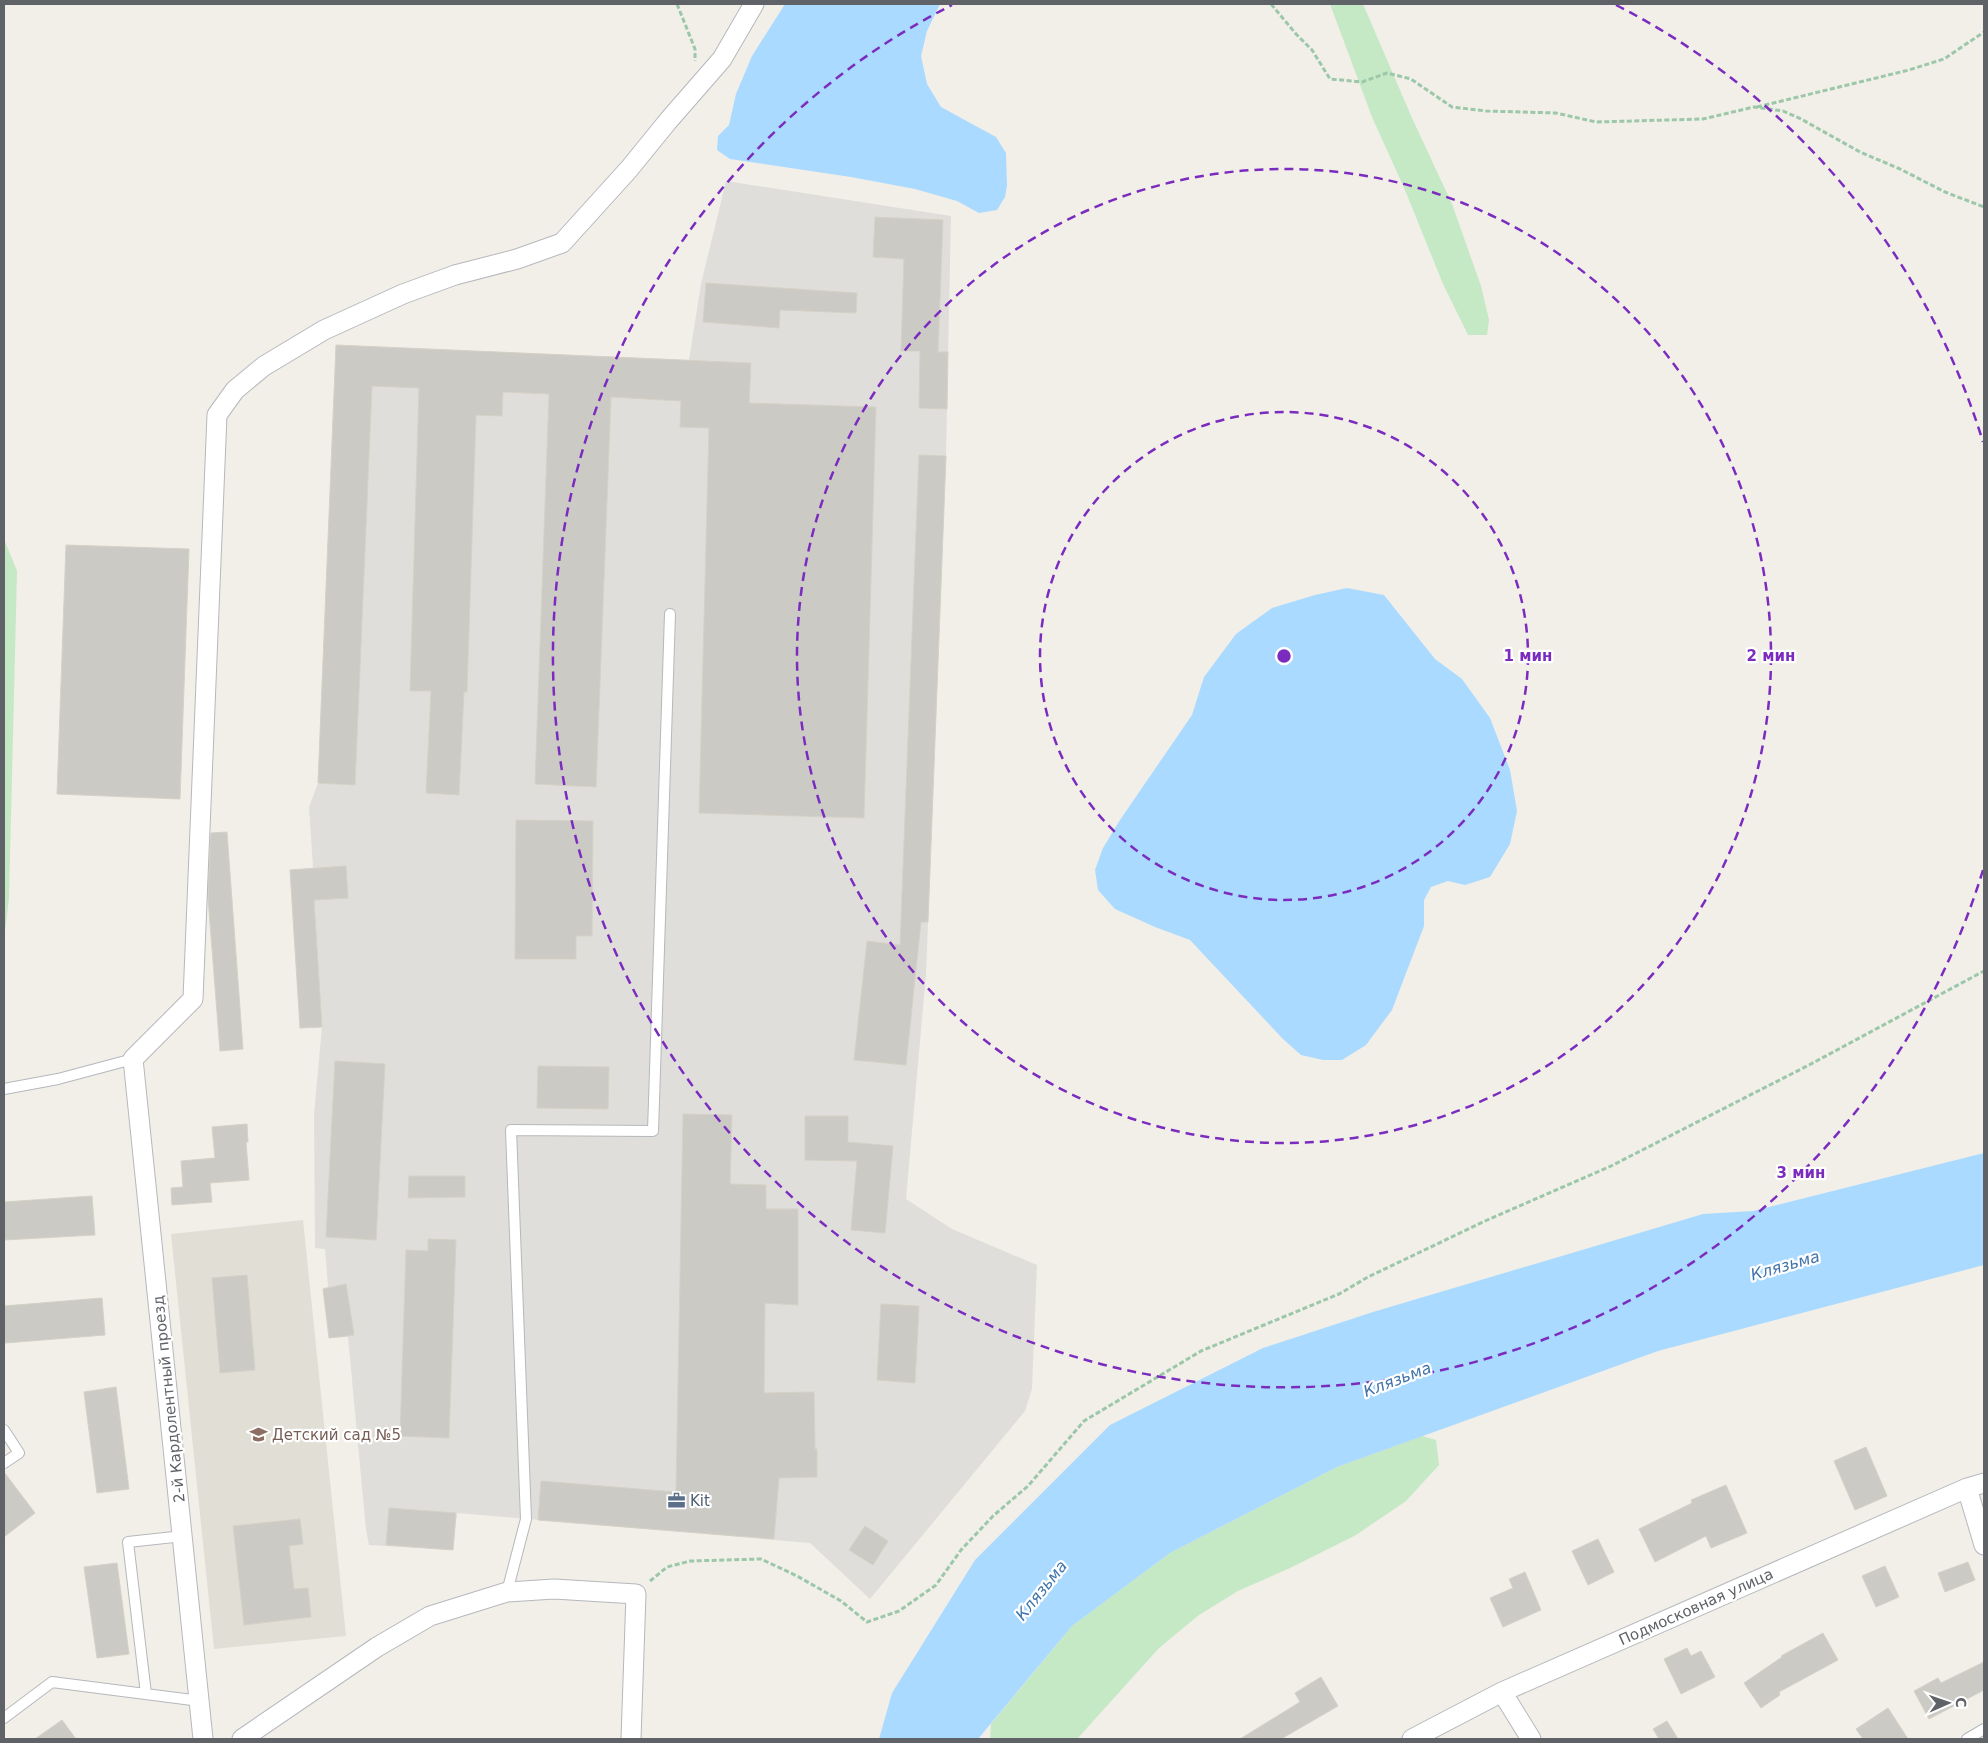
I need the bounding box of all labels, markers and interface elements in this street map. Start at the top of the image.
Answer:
centre of rings [1275,647,1293,665]
text: 1 мин [1504,647,1552,665]
text: 2 мин [1747,647,1795,665]
text: 3 мин [1777,1164,1825,1182]
water label: Клязьма [1748,1247,1822,1284]
street label: 2-й Кардолентный проезд [149,1295,189,1503]
water label: Клязьма [1361,1358,1434,1401]
school or university icon: Детский сад №5 [248,1425,268,1445]
place label: Детский сад №5 [272,1426,401,1444]
office icon: Kit [666,1491,686,1511]
place label: Kit [690,1492,710,1510]
water label: Клязьма [1012,1557,1071,1624]
street label: Подмосковная улица [1616,1565,1776,1649]
north arrow [1923,1678,1973,1728]
text: С [1953,1697,1969,1708]

